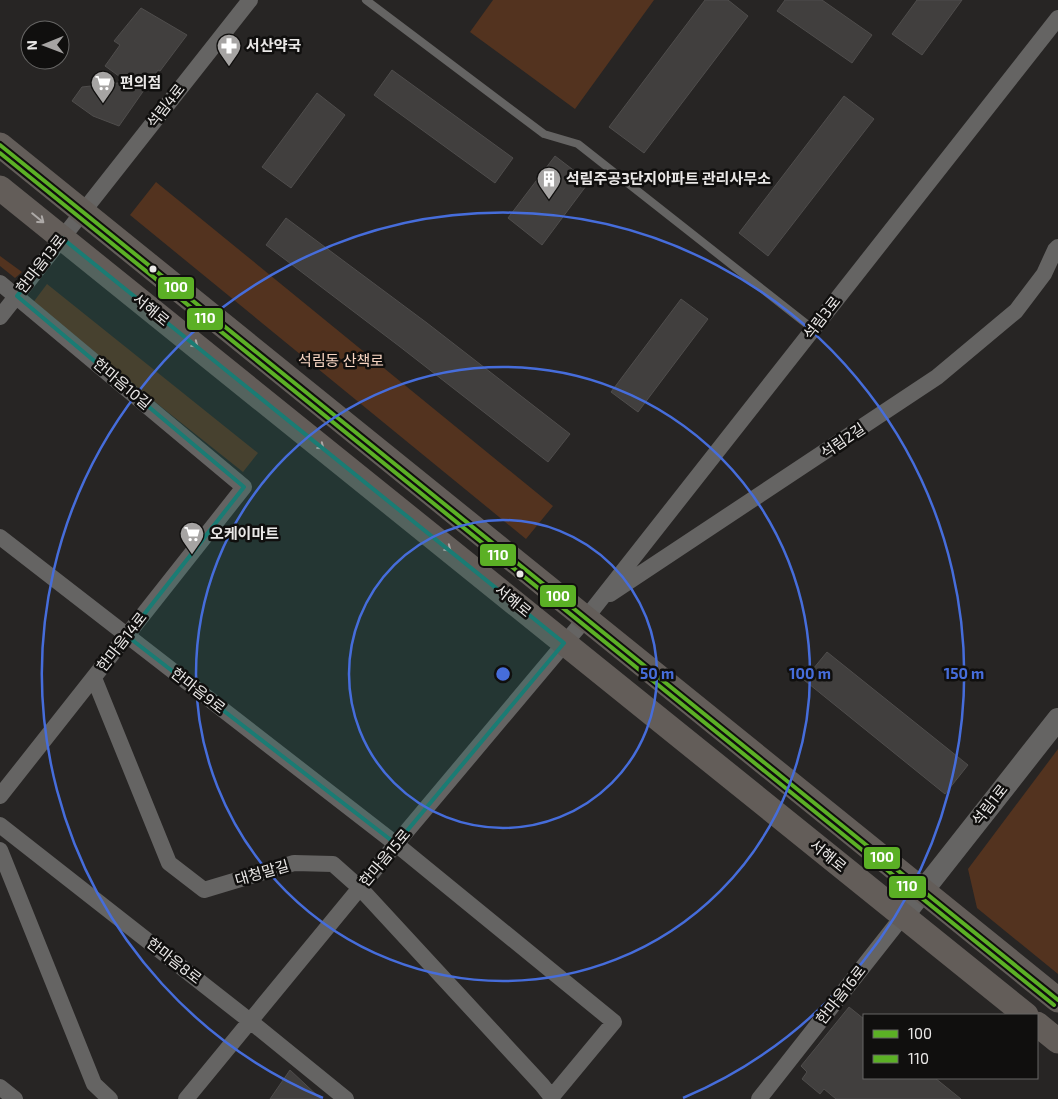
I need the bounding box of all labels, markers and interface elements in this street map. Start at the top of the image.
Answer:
north arrow [20,20,70,70]
pharmacy icon: 서산약국 [216,33,242,67]
place label: 서산약국 [246,36,301,54]
text: N [23,40,40,50]
supermarket icon: 편의점 [90,70,116,104]
place label: 편의점 [120,73,161,91]
street label: 석림4로 [143,80,188,131]
building icon: 석림주공3단지아파트 관리사무소 [536,166,562,200]
place label: 석림주공3단지아파트 관리사무소 [566,169,771,187]
one-way arrow [31,213,44,224]
street label: 한마음13로 [12,230,69,296]
unlabelled marker [148,264,158,274]
line badge: 100 [157,276,195,300]
text: 100 [164,278,188,295]
street label: 서해로 [130,289,173,329]
street label: 석림3로 [799,292,844,343]
line badge: 110 [186,307,224,331]
text: 110 [195,309,216,326]
one-way arrow [185,337,198,348]
park label: 석림동 산책로 [298,351,384,369]
street label: 한마음10길 [90,354,155,413]
street label: 석림2길 [817,419,868,462]
one-way arrow [311,439,324,450]
supermarket icon: 오케이마트 [179,521,205,555]
place label: 오케이마트 [210,524,279,542]
one-way arrow [438,541,451,552]
line badge: 110 [479,543,517,567]
text: 110 [488,546,509,563]
unlabelled marker [515,569,525,579]
street label: 서해로 [492,580,535,620]
line badge: 100 [539,584,577,608]
text: 100 [546,587,570,604]
street label: 한마음14로 [92,608,150,675]
street label: 한마음9로 [168,663,229,717]
text: 50 m [640,664,674,682]
text: 100 m [789,664,831,682]
text: 150 m [944,664,984,682]
centre of rings [494,665,512,683]
street label: 석림1로 [968,780,1011,829]
street label: 한마음15로 [355,825,413,890]
street label: 서해로 [807,835,850,875]
line badge: 100 [863,846,901,870]
text: 100 [870,848,894,865]
street label: 대청말길 [233,856,291,888]
line badge: 110 [888,875,927,899]
text: 110 [897,877,918,894]
street label: 한마음8로 [144,933,205,987]
street label: 한마음16로 [812,961,869,1027]
legend [863,1014,1038,1079]
text: 100 [908,1024,932,1042]
text: 110 [908,1049,929,1067]

